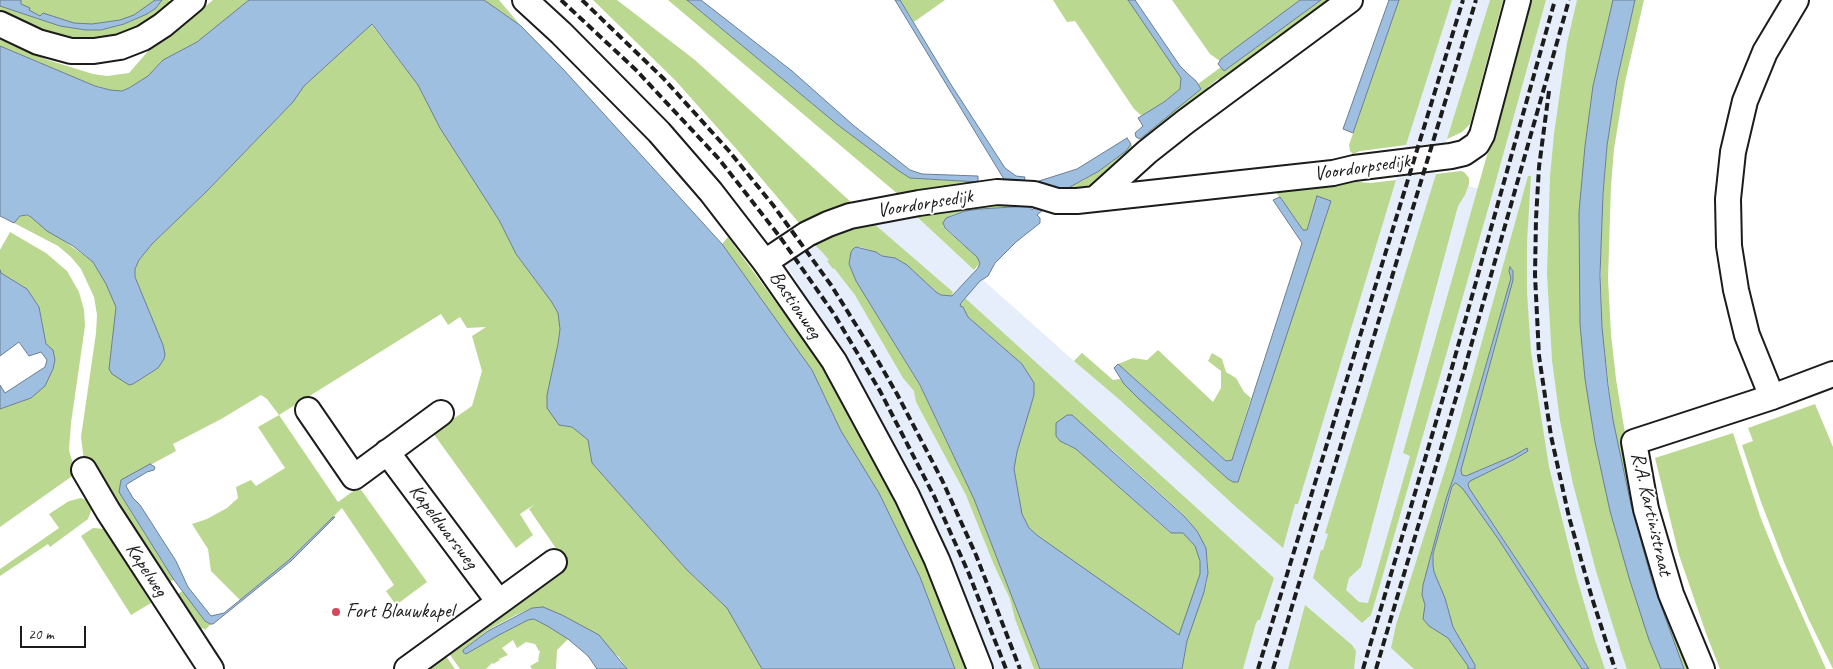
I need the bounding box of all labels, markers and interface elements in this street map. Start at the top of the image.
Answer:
street label: Voordorpsedijk [1313,149,1411,187]
street label: Voordorpsedijk [875,185,975,223]
street label: Bastionweg [764,267,826,343]
street label: R.A. Kartinistraat [1625,450,1677,578]
street label: Kapeldwarsweg [403,480,483,574]
street label: Kapelweg [120,539,172,601]
place label: Fort Blauwkapel [346,600,454,624]
marker: Fort Blauwkapel [330,606,342,618]
scale bar [22,616,89,648]
text: 20 m [28,625,54,644]

